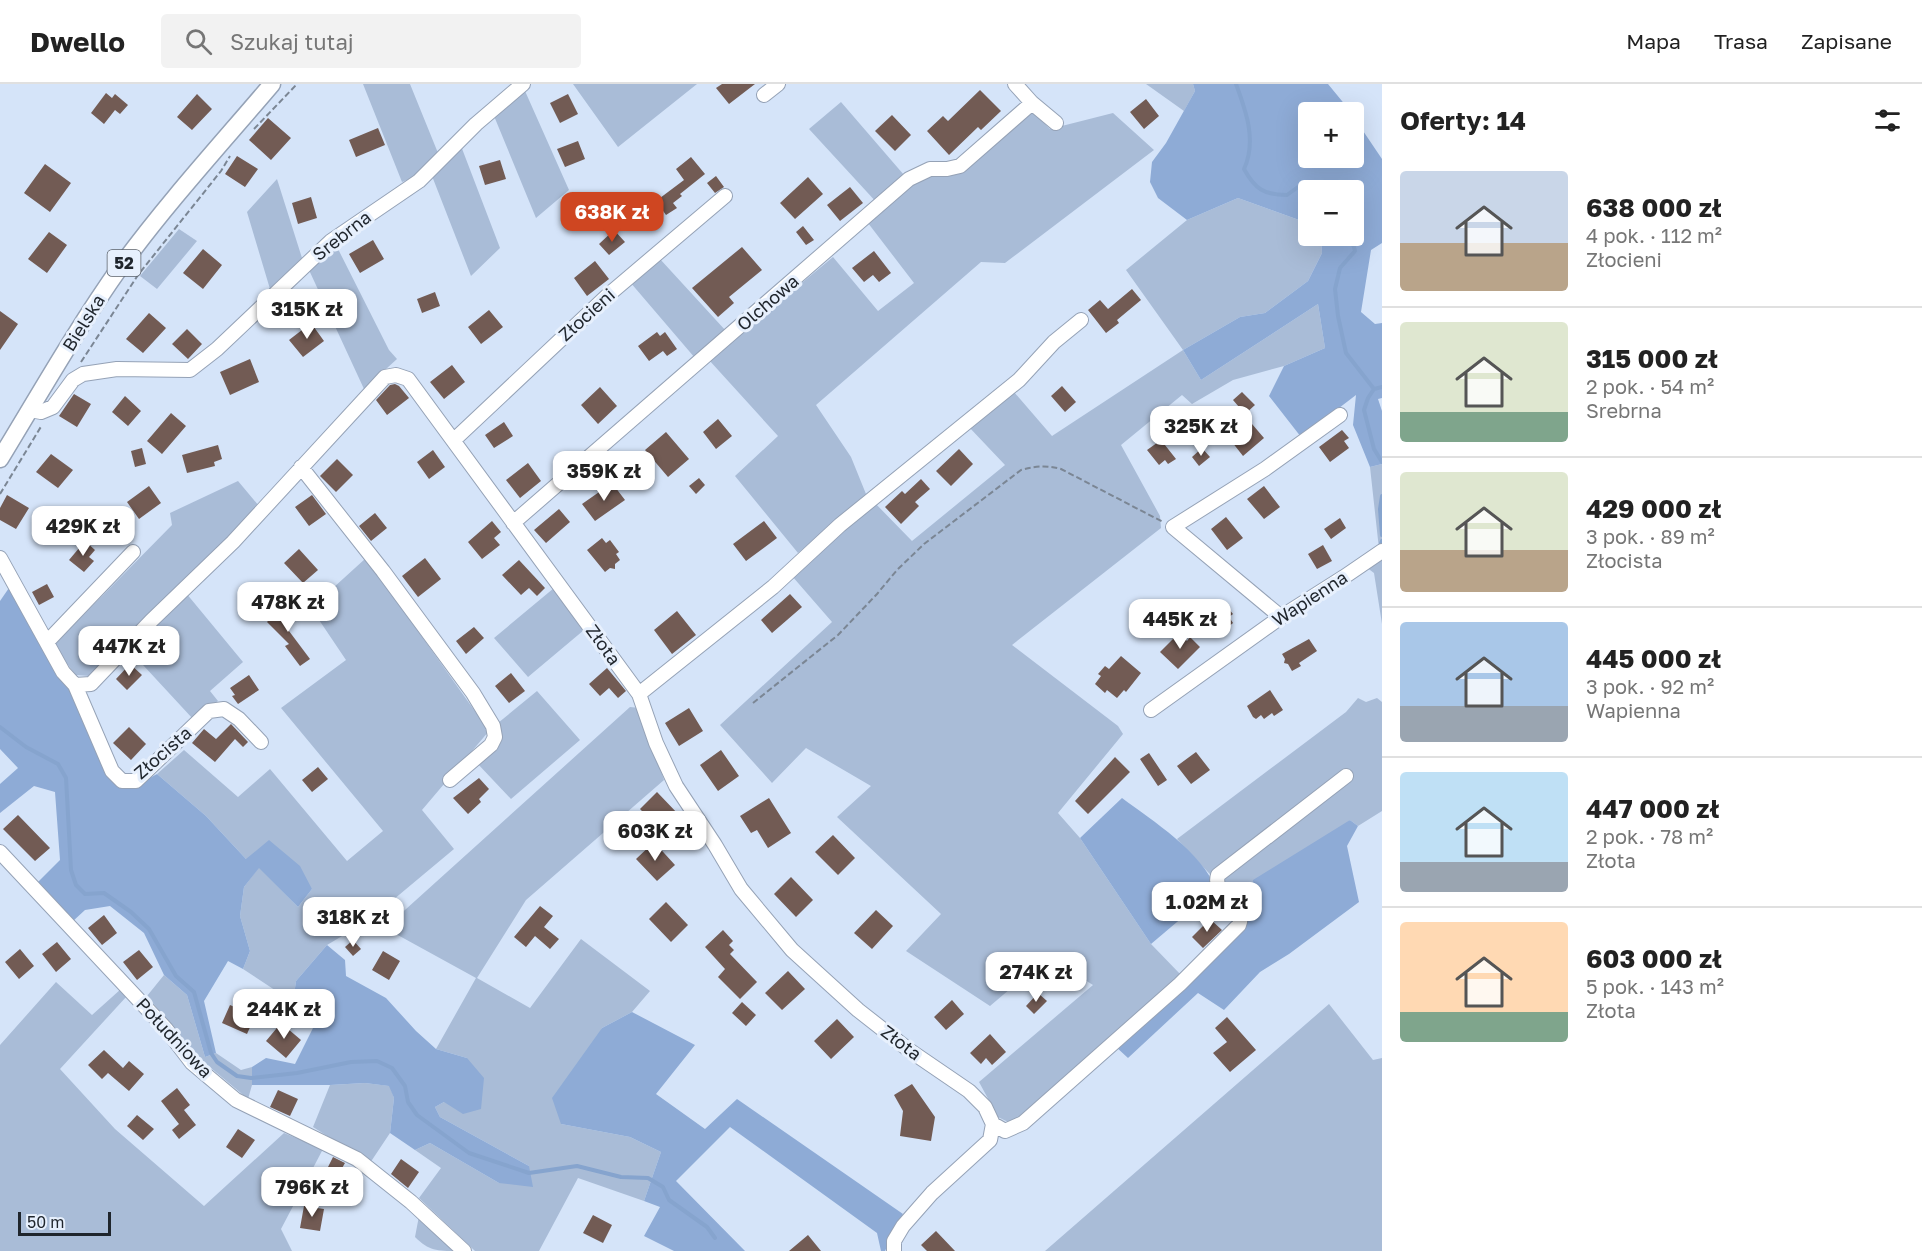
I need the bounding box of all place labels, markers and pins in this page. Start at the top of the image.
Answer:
pin: 638K zł [557,192,667,243]
pin: 315K zł [252,289,362,340]
pin: 325K zł [1146,406,1256,457]
pin: 359K zł [549,451,659,502]
pin: 429K zł [28,506,138,557]
pin: 478K zł [233,582,343,633]
pin: 445K zł [1125,599,1235,650]
pin: 447K zł [74,626,184,677]
pin: 603K zł [600,811,710,862]
pin: 1.02M zł [1145,882,1269,933]
pin: 318K zł [298,897,408,948]
pin: 274K zł [981,952,1091,1003]
pin: 244K zł [229,989,339,1040]
pin: 796K zł [257,1167,367,1218]

